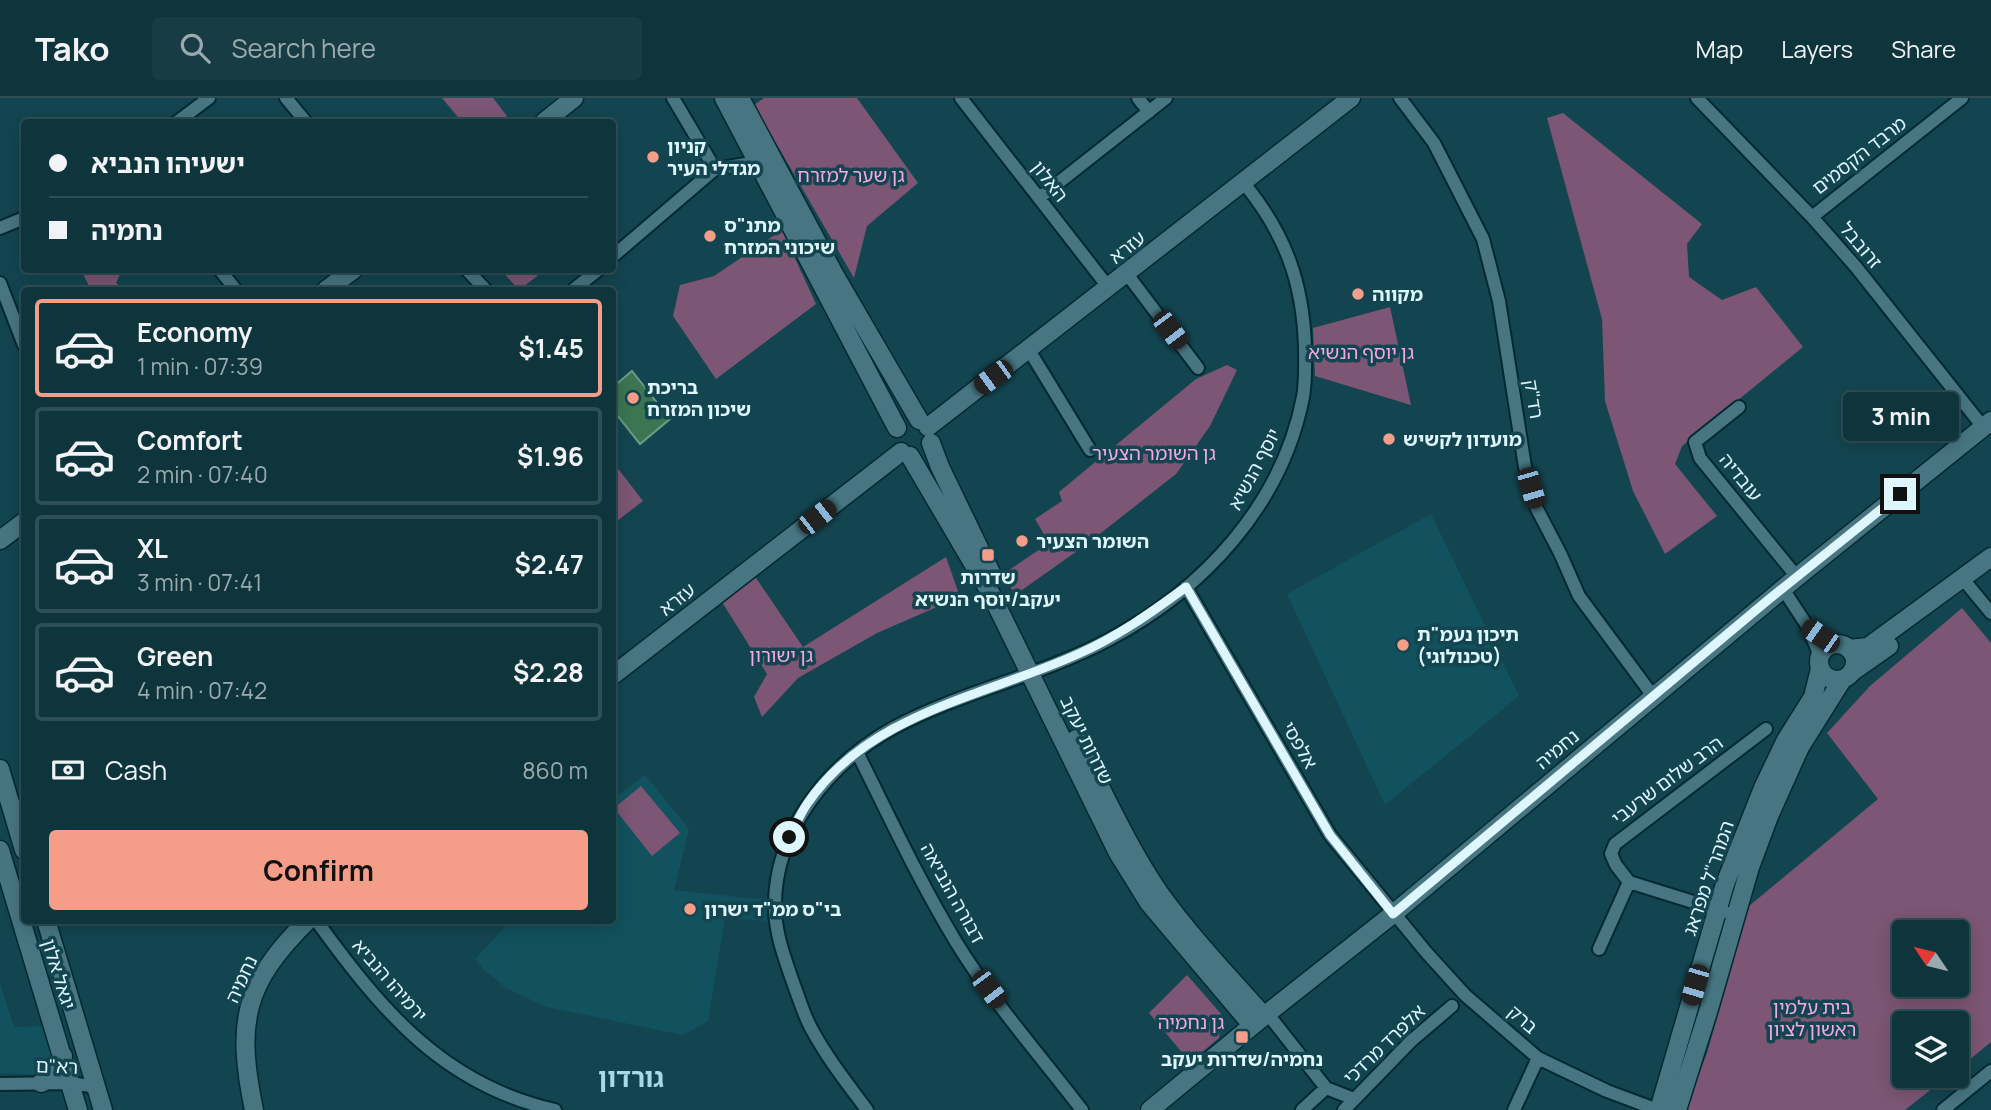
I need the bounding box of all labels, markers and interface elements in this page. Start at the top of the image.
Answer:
search box [152,17,642,80]
text: Tako [35,26,110,71]
icon: search [176,29,214,67]
text: Search here [232,30,376,66]
text: Map [1696,32,1743,65]
text: Layers [1781,32,1853,65]
text: Share [1891,32,1956,65]
street label: מרבד הקסמים [1806,110,1912,200]
place label: קניון מגדלי העיר [667,133,760,181]
text: ישעיהו הנביא [91,145,245,181]
marker: קניון מגדלי העיר [645,149,661,165]
street label: האלון [1026,155,1074,207]
park label: גן שער למזרח [797,162,905,188]
text: נחמיה [91,212,163,248]
place label: מתנ"ס שיכוני המזרח [724,212,835,260]
street label: זרובבל [1834,216,1888,274]
street label: עזרא [1103,225,1151,269]
marker: מתנ"ס שיכוני המזרח [702,228,718,244]
place label: מקווה [1372,281,1423,307]
marker: מקווה [1350,286,1366,302]
car [1149,307,1192,353]
text: Economy [137,314,252,350]
icon: car [53,317,116,380]
text: $1.45 [518,330,584,366]
park label: גן יוסף הנשיא [1308,339,1414,365]
text: 1 min · 07:39 [137,350,263,382]
car [970,356,1017,398]
place label: בריכת שיכון המזרח [647,374,751,422]
street label: רד"ק [1518,377,1550,421]
marker: בריכת שיכון המזרח [625,390,641,406]
callout: 3 min [1842,392,1958,442]
text: 3 min [1871,400,1931,432]
text: Comfort [137,422,243,458]
street label: יוסף הנשיא [1222,424,1286,514]
icon: car [53,425,116,488]
place label: מועדון לקשיש [1403,426,1522,452]
marker: מועדון לקשיש [1381,431,1397,447]
text: $1.96 [517,438,584,474]
park label: גן השומר הצעיר [1092,440,1216,466]
street label: עובדיה [1714,447,1768,507]
text: 2 min · 07:40 [137,458,268,490]
car [1516,465,1547,511]
route end [1884,478,1916,510]
car [794,496,841,538]
place label: השומר הצעיר [1036,528,1149,554]
text: XL [137,530,168,566]
icon: car [53,533,116,596]
marker: השומר הצעיר [1014,533,1030,549]
text: $2.47 [515,546,584,582]
marker: שדרות יעקב/יוסף הנשיא [980,547,996,563]
place label: שדרות יעקב/יוסף הנשיא [915,564,1061,612]
text: 3 min · 07:41 [137,566,262,598]
street label: עזרא [653,577,701,621]
car [1797,615,1844,657]
place label: תיכון נעמ"ת (טכנולוגי) [1417,621,1519,669]
marker: תיכון נעמ"ת (טכנולוגי) [1395,637,1411,653]
text: Green [137,638,213,674]
icon: car [53,641,116,704]
park label: גן ישורון [749,642,813,668]
text: $2.28 [513,654,584,690]
text: 4 min · 07:42 [137,674,267,706]
street label: שדרות יעקב [1054,691,1120,789]
street label: אלפסי [1276,717,1324,773]
street label: נחמיה [1530,723,1584,775]
street label: הרב שלום שרעבי [1606,730,1728,830]
icon: cash [49,751,87,789]
text: Cash [105,752,167,788]
text: 860 m [522,754,588,786]
street label: המהר"ל מפראג [1676,817,1740,939]
route start [773,821,805,853]
button: Confirm [49,830,588,910]
street label: דבורה הנביאה [915,838,991,948]
place label: בי"ס ממ"ד ישרון [704,896,841,922]
marker: בי"ס ממ"ד ישרון [682,901,698,917]
north arrow [1892,920,1969,998]
map controls [1892,920,1969,1088]
street label: ירמיהו הנביא [347,933,433,1027]
street label: יגאל אלון [36,936,82,1012]
street label: נחמיה [219,951,263,1007]
car [1680,962,1711,1008]
car [968,966,1011,1012]
park label: בית עלמין ראשון לציון [1768,994,1856,1042]
street label: אלפרד מרדכי [1337,998,1431,1090]
street label: ברק [1502,999,1544,1039]
park label: גן נחמיה [1158,1009,1224,1035]
button: layers [1892,1011,1969,1088]
marker: נחמיה/שדרות יעקב [1234,1029,1250,1045]
place label: נחמיה/שדרות יעקב [1161,1046,1323,1072]
street label: רא"ם [35,1052,79,1080]
district label: גורדון [598,1059,664,1095]

